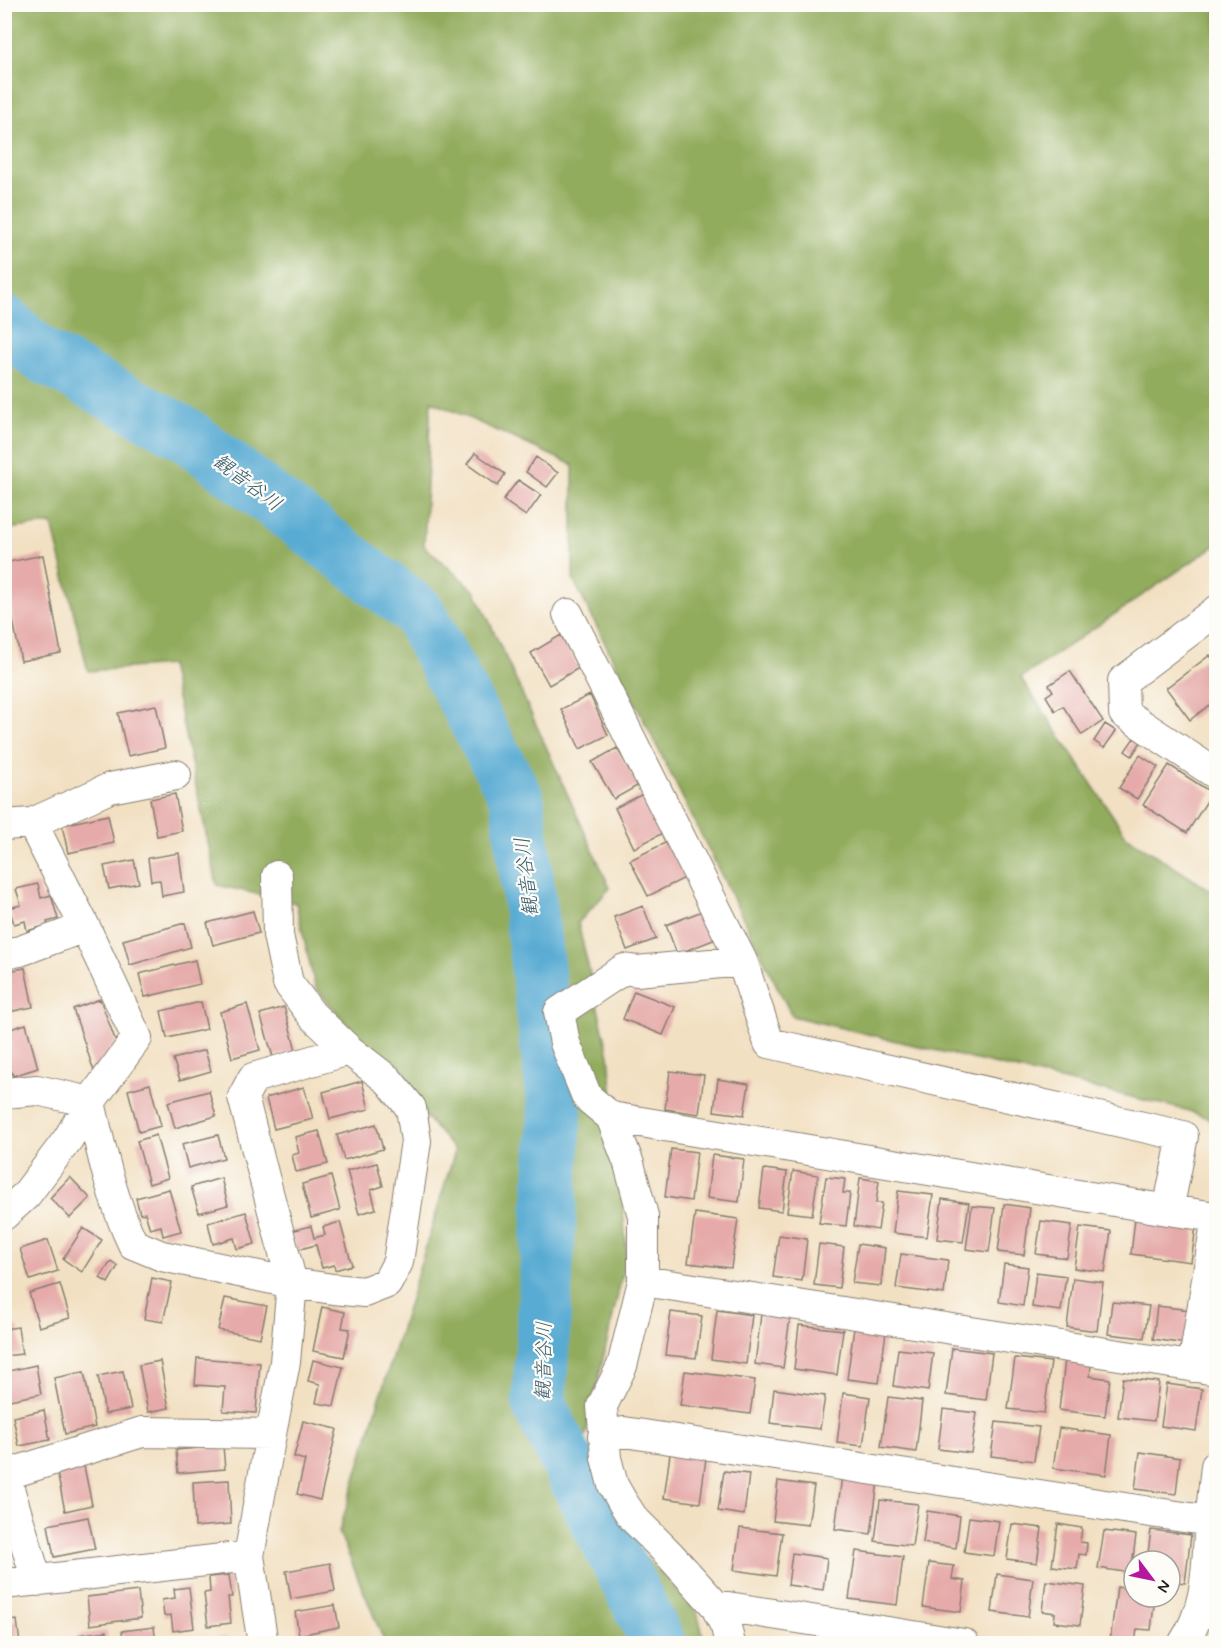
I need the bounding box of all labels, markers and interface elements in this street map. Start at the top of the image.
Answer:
water label: 観音谷川 [207,448,287,518]
water label: 観音谷川 [509,835,546,918]
water label: 観音谷川 [530,1321,559,1401]
north arrow [1122,1549,1182,1609]
text: N [1152,1576,1175,1596]

